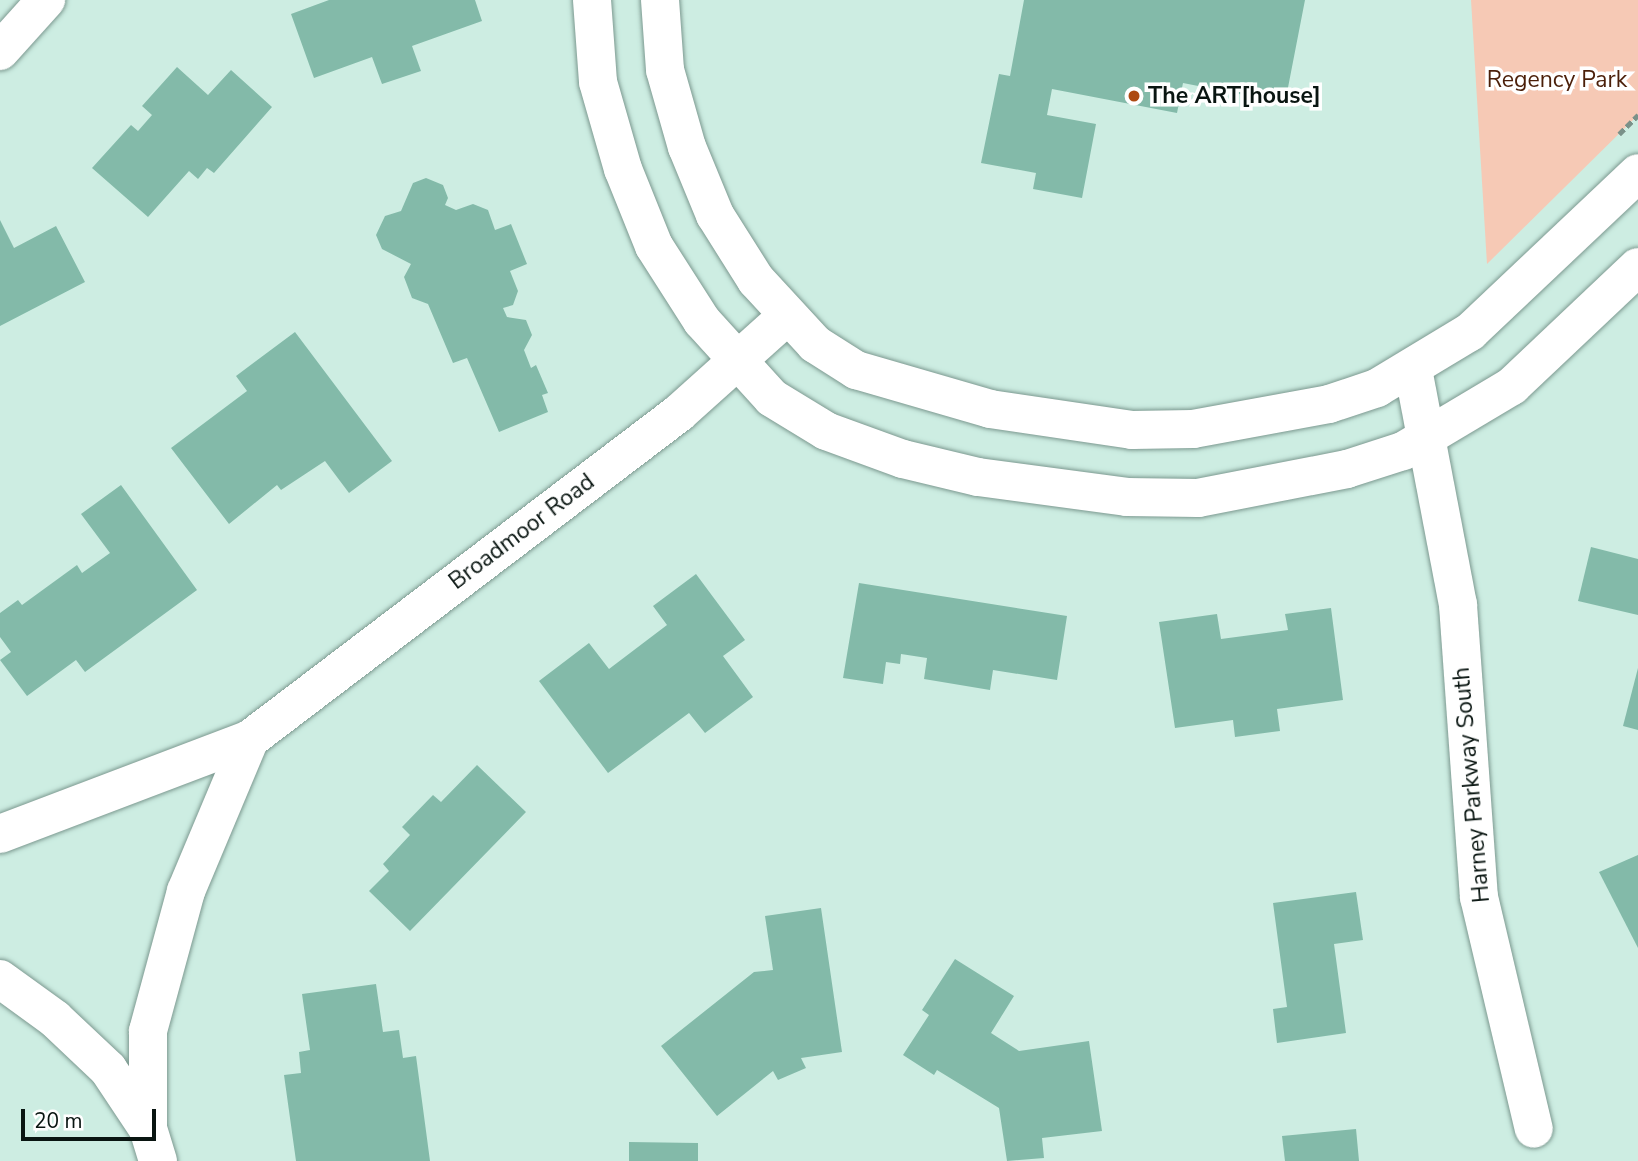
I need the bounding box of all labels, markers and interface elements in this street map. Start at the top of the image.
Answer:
park label: Regency Park [1487,66,1627,94]
place label: The ART[house] [1148,82,1321,110]
marker: The ART[house] [1126,88,1142,104]
street label: Broadmoor Road [444,468,600,596]
street label: Harney Parkway South [1448,666,1496,904]
scale bar [24,1094,159,1138]
text: 20 m [34,1107,83,1135]

